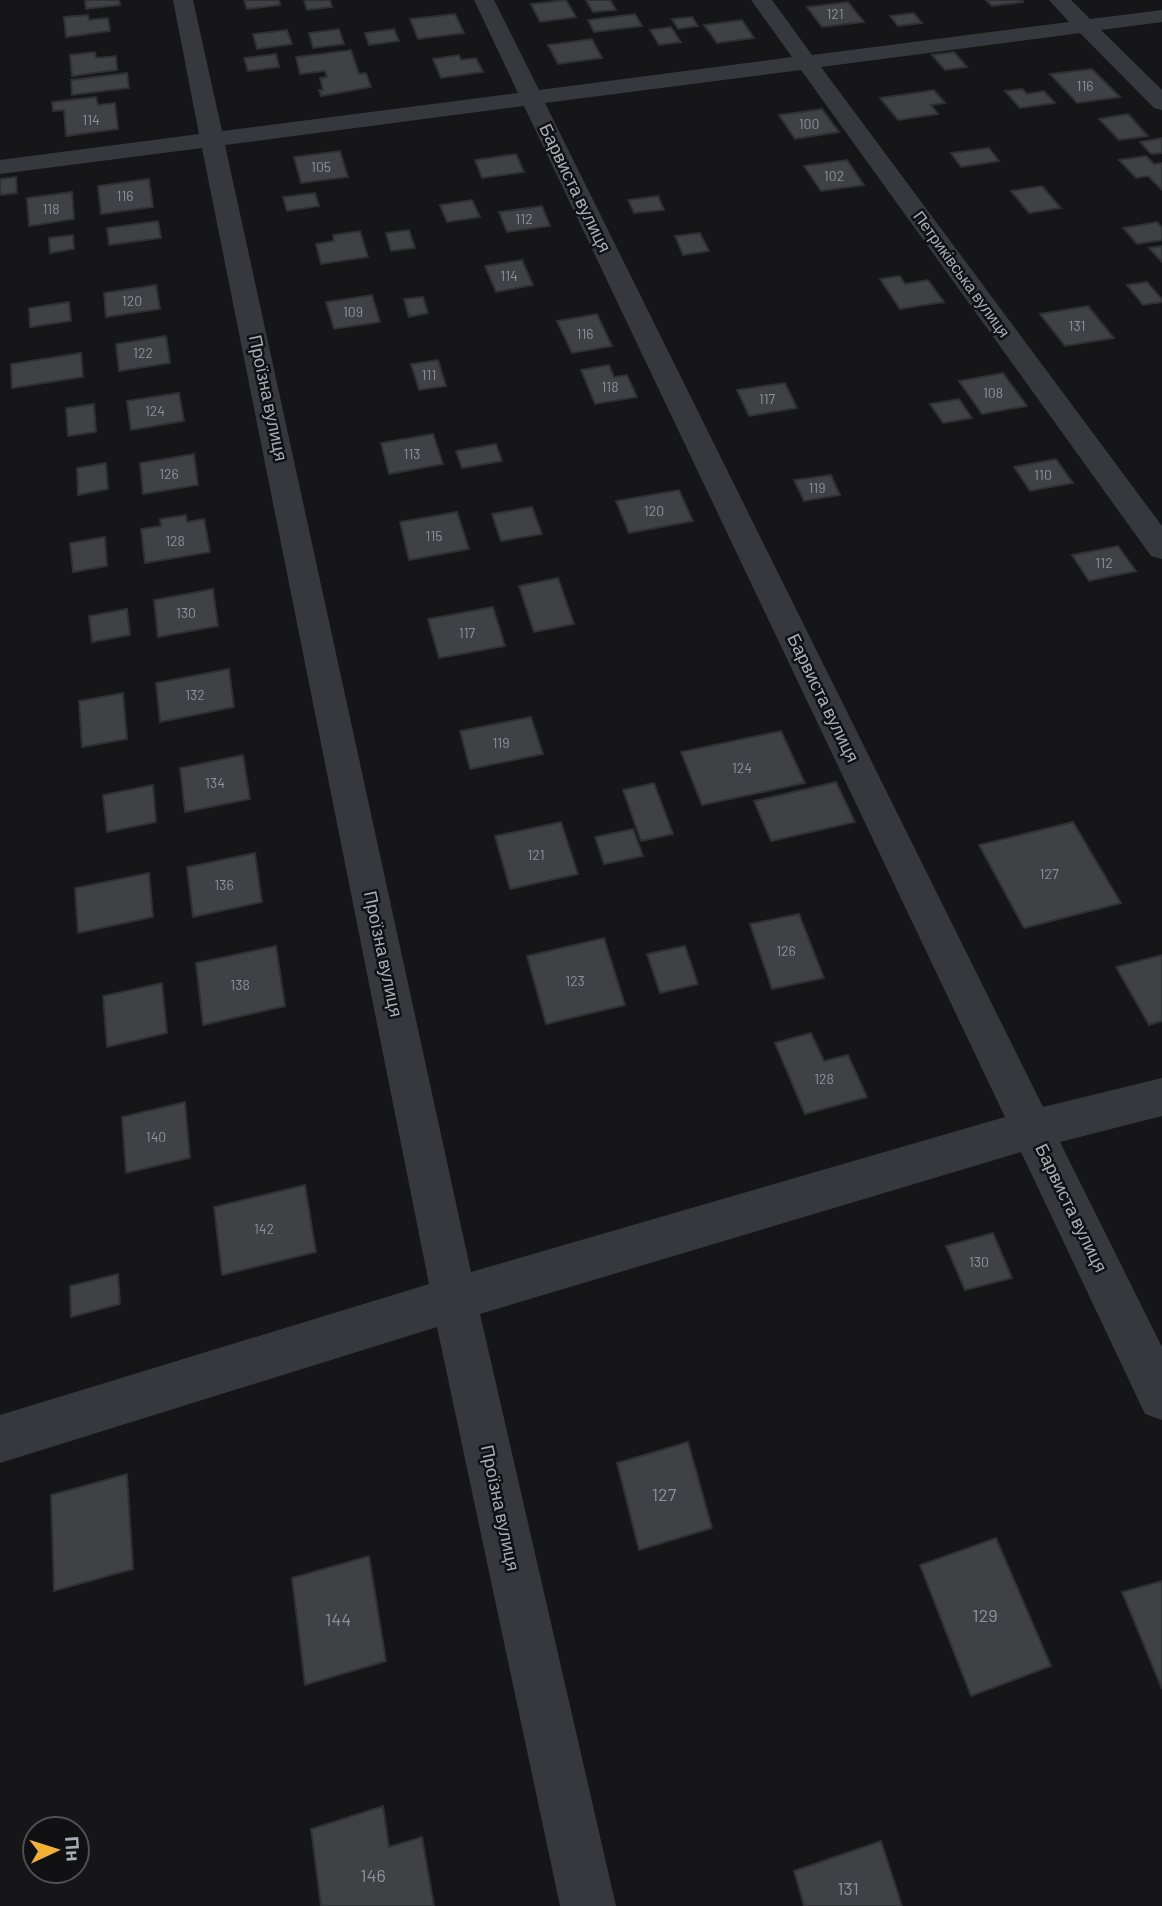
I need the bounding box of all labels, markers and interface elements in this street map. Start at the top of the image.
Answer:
house number: 121 [826,5,844,22]
house number: 116 [1076,77,1094,94]
house number: 114 [82,111,100,128]
house number: 100 [799,115,819,132]
street label: Барвиста вулиця [535,120,617,256]
house number: 105 [311,158,331,175]
house number: 102 [824,167,844,184]
house number: 116 [116,187,134,204]
house number: 118 [42,200,60,217]
street label: Петриківська вулиця [910,207,1015,341]
house number: 112 [515,210,533,227]
house number: 114 [500,267,518,284]
house number: 120 [122,292,142,309]
house number: 109 [343,303,363,320]
house number: 131 [1069,317,1085,334]
house number: 116 [576,325,594,342]
street label: Проїзна вулиця [245,333,293,463]
house number: 122 [133,344,153,361]
house number: 111 [422,366,436,383]
house number: 118 [601,378,619,395]
house number: 108 [983,384,1003,401]
house number: 117 [759,390,776,407]
house number: 124 [145,402,165,419]
house number: 113 [403,445,421,462]
house number: 126 [159,465,179,482]
house number: 110 [1034,466,1052,483]
house number: 119 [808,479,826,496]
house number: 120 [644,502,664,519]
house number: 115 [425,527,443,544]
house number: 128 [165,532,185,549]
house number: 112 [1095,554,1113,571]
house number: 130 [176,604,196,621]
house number: 117 [459,624,476,641]
street label: Барвиста вулиця [783,630,865,766]
house number: 132 [185,686,205,703]
house number: 119 [492,734,510,751]
house number: 124 [732,759,752,776]
house number: 134 [205,774,225,791]
house number: 121 [527,846,545,863]
house number: 127 [1039,865,1059,882]
house number: 136 [214,876,234,893]
street label: Проїзна вулиця [360,889,408,1019]
house number: 126 [776,942,796,959]
house number: 123 [565,972,585,989]
house number: 138 [230,976,250,993]
house number: 128 [814,1070,834,1087]
house number: 140 [146,1128,166,1145]
street label: Барвиста вулиця [1031,1140,1113,1276]
house number: 142 [254,1220,274,1237]
house number: 130 [969,1253,989,1270]
street label: Проїзна вулиця [477,1443,525,1573]
house number: 127 [652,1483,677,1505]
house number: 129 [972,1604,998,1626]
house number: 144 [325,1608,351,1630]
north arrow [21,1815,91,1885]
text: Пн [61,1835,86,1862]
house number: 146 [360,1864,386,1886]
house number: 131 [837,1877,859,1899]

